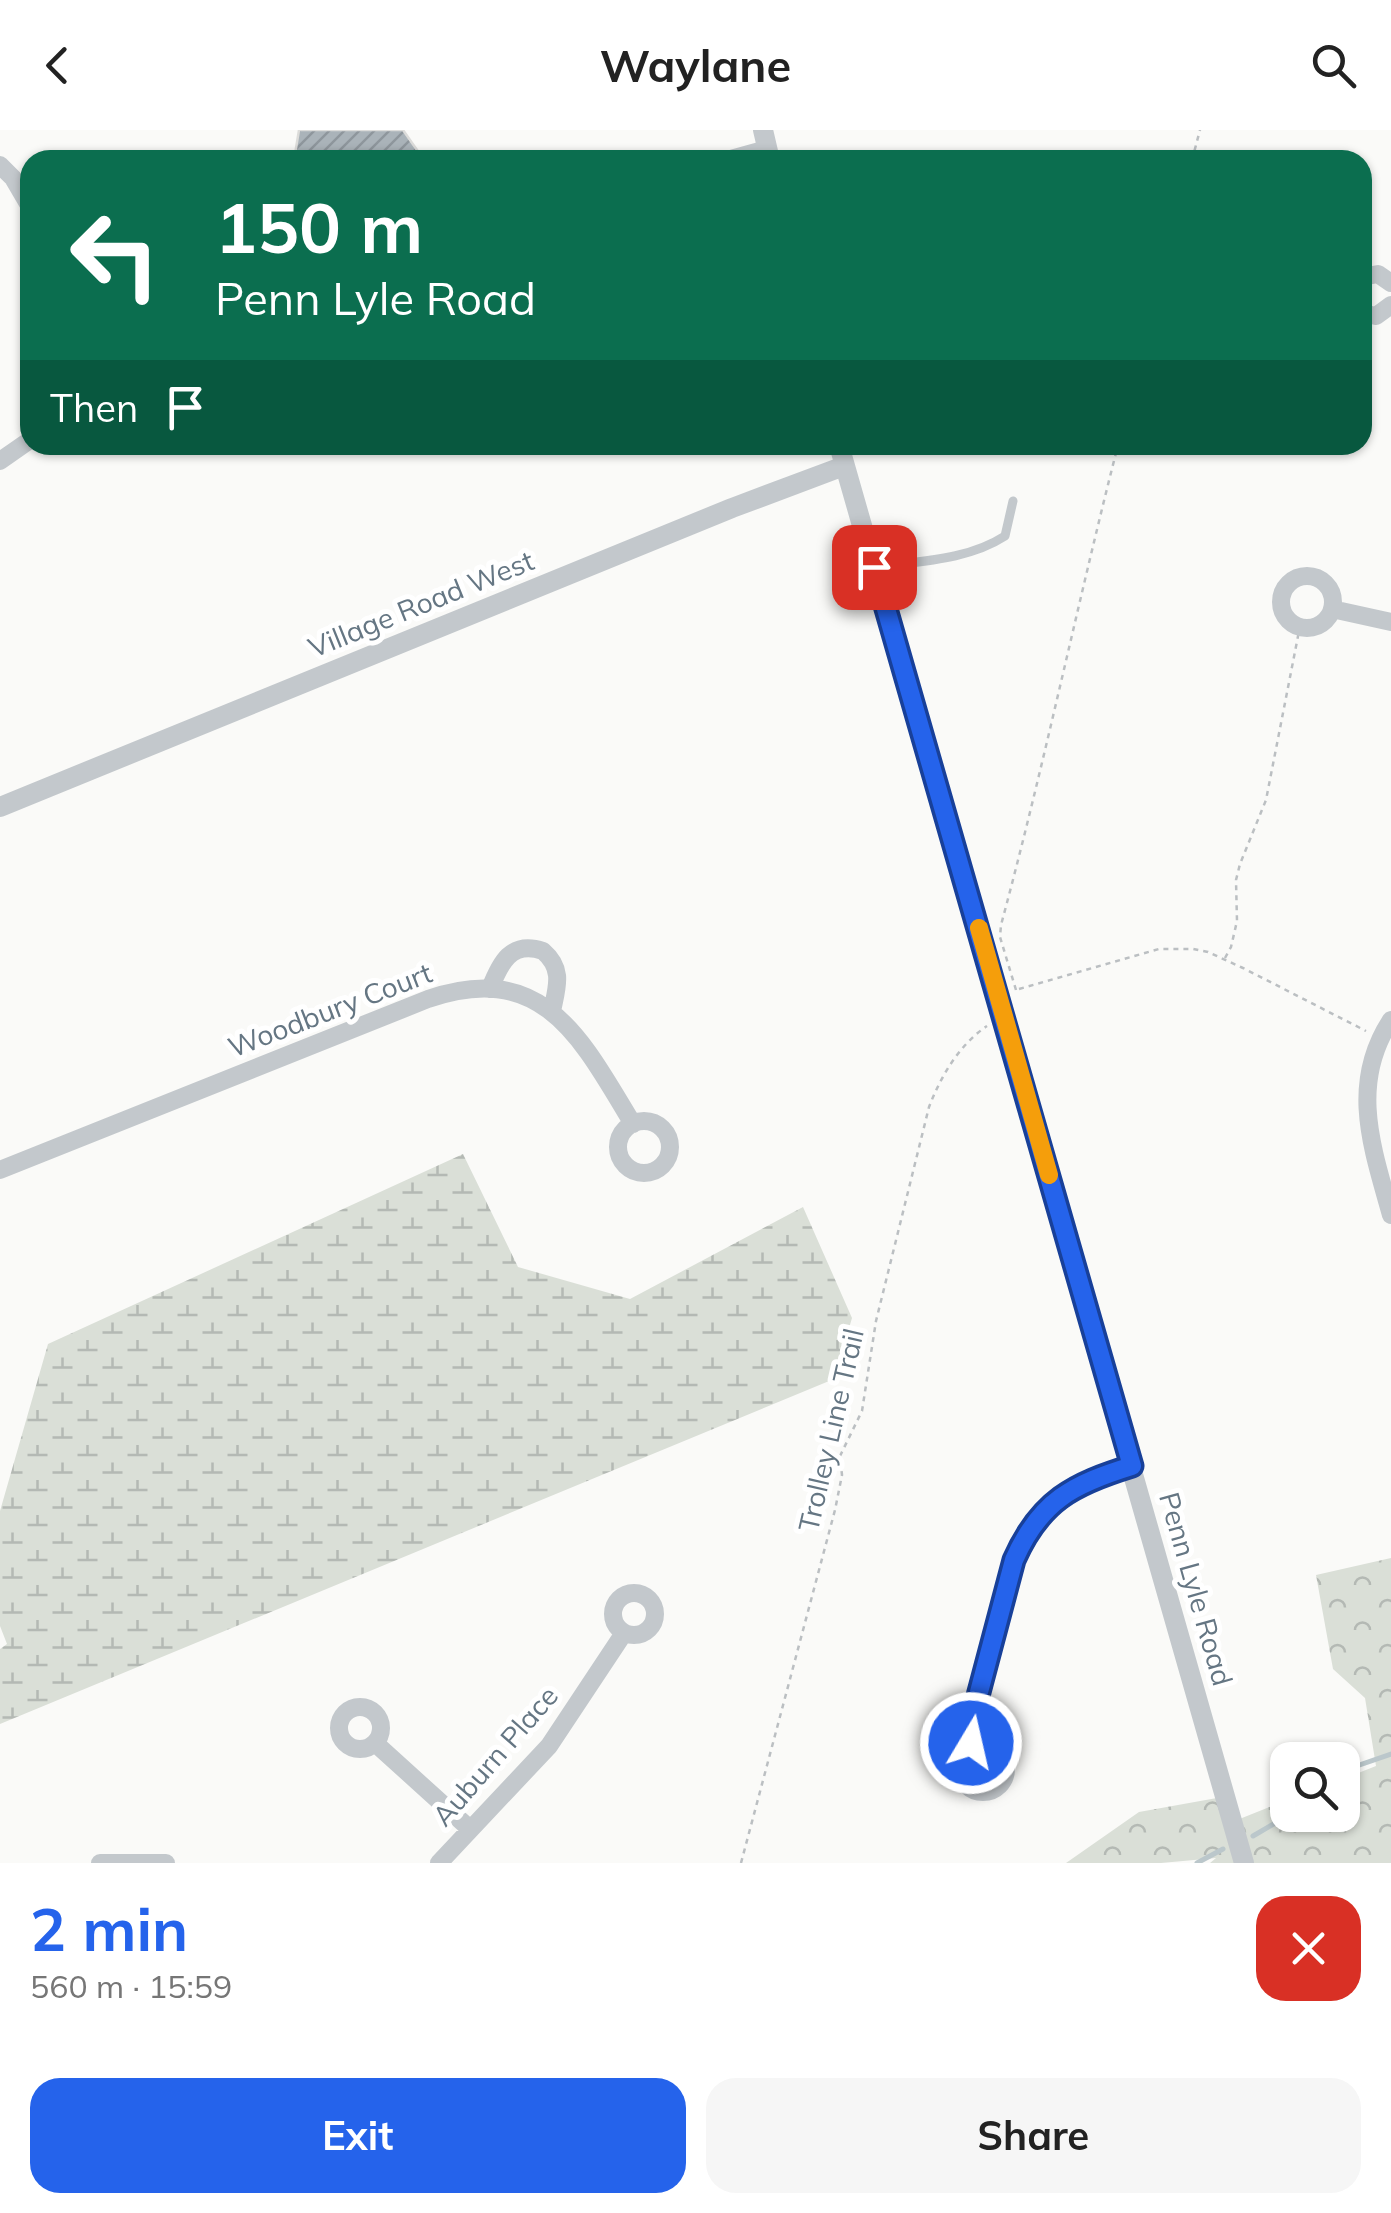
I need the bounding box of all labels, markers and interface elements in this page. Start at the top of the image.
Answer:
text: Waylane [600,37,791,93]
icon: back [30,38,85,93]
icon: search [1306,38,1361,93]
text: 150 m [215,183,423,271]
icon: left [50,190,180,320]
text: Penn Lyle Road [215,270,536,326]
icon: arrive [158,380,213,435]
text: Then [50,384,138,432]
pin [832,525,917,610]
icon: arrive [847,540,902,595]
street label: Village Road West [303,542,539,665]
street label: Woodbury Court [223,955,437,1064]
street label: Trolley Line Trail [790,1325,871,1535]
street label: Penn Lyle Road [1152,1488,1241,1690]
street label: Auburn Place [424,1679,565,1833]
position arrow [919,1691,1023,1795]
map controls [1270,1742,1360,1832]
button: search [1270,1742,1360,1832]
text: 2 min [30,1891,188,1966]
button: close [1256,1896,1361,2001]
text: 560 m · 15:59 [30,1966,232,2006]
button: Exit [30,2078,686,2193]
button: Share [706,2078,1361,2193]

